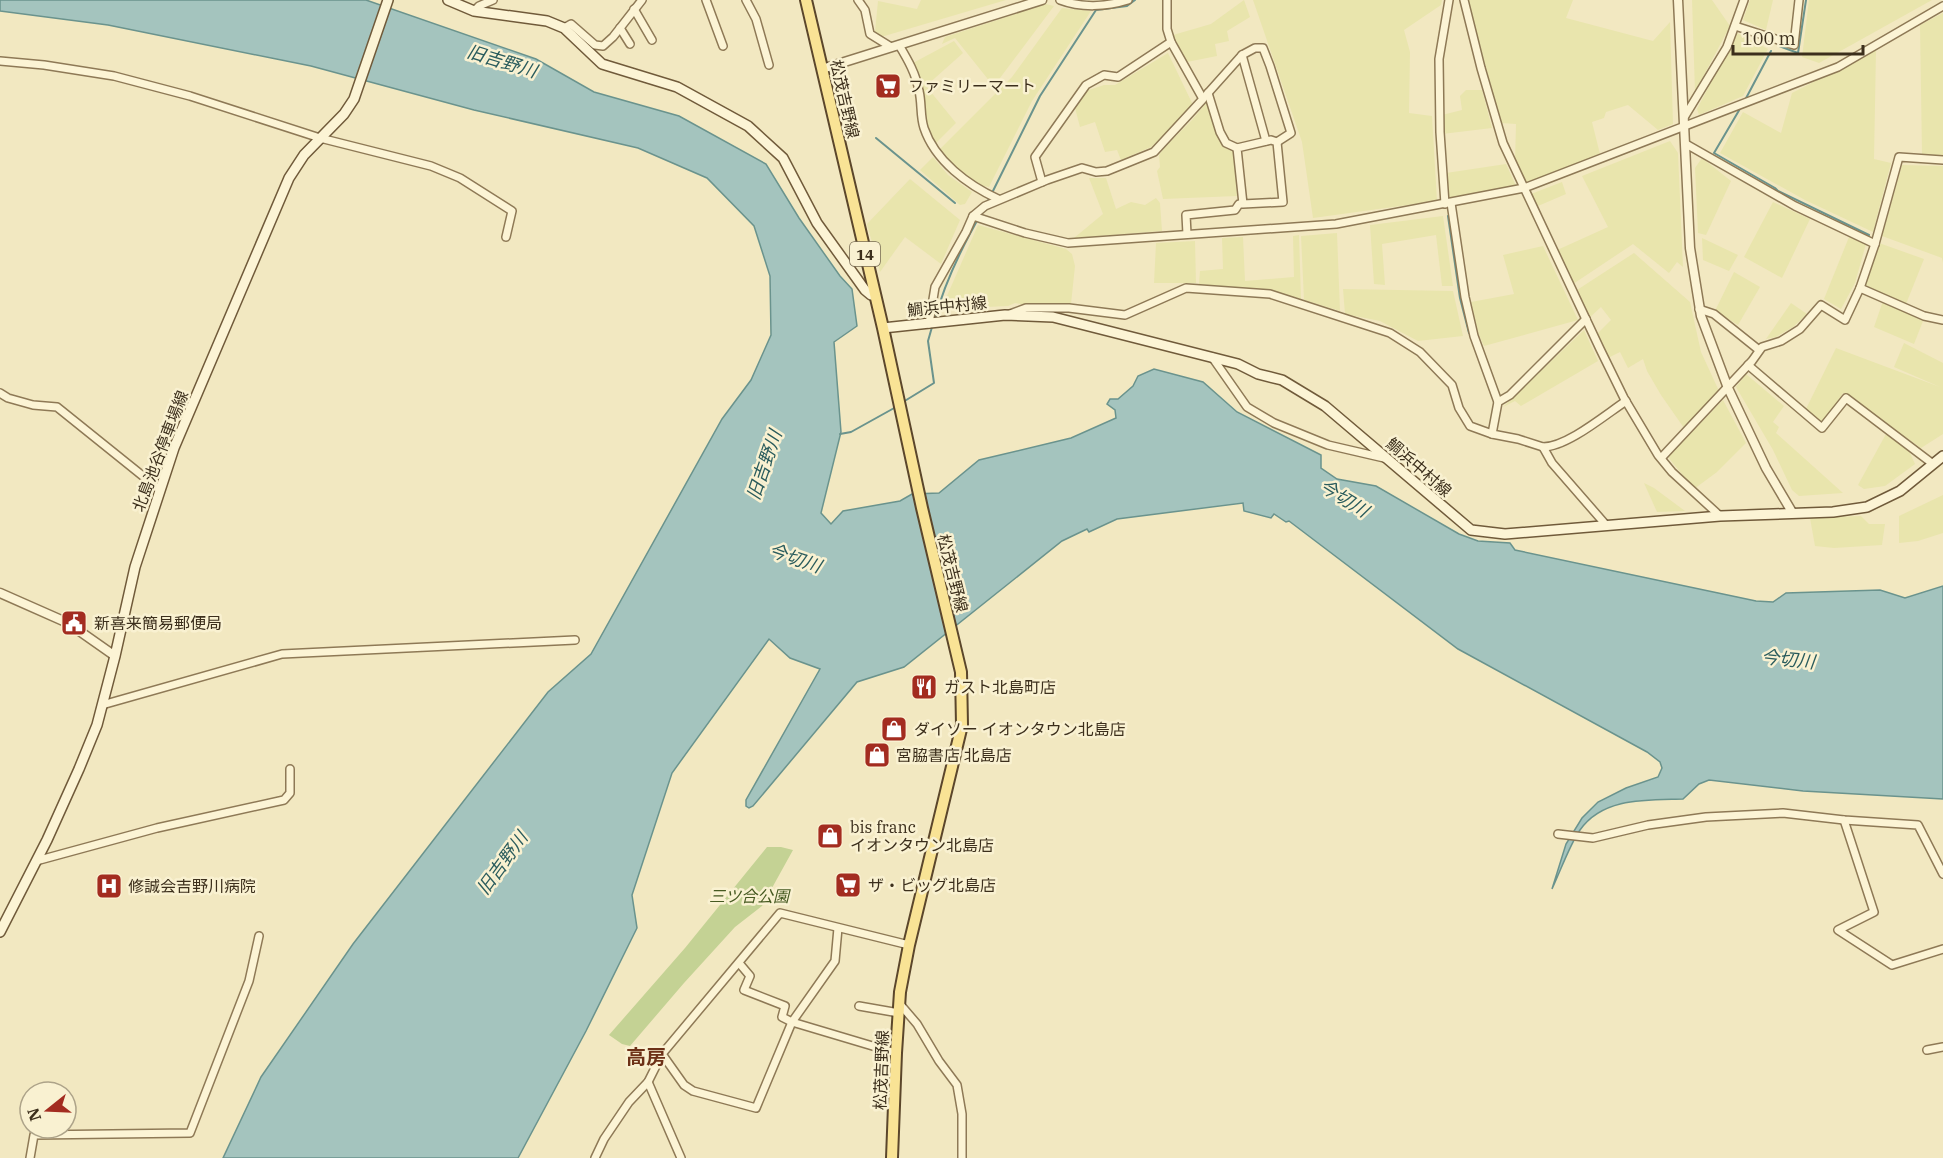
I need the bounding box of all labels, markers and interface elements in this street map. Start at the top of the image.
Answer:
scale bar [1733,18,1864,56]
text: 100 m [1742,27,1796,50]
water label: 旧吉野川 [464,39,542,83]
street label: 松茂吉野線 [826,58,864,140]
supermarket icon: ファミリーマート [873,71,903,101]
place label: ファミリーマート [908,76,1036,96]
road number: 14 [850,242,880,266]
street label: 鯛浜中村線 [906,292,988,320]
street label: 北島池谷停車場線 [128,388,192,514]
water label: 旧吉野川 [741,425,787,503]
street label: 鯛浜中村線 [1382,433,1456,501]
water label: 今切川 [1315,474,1375,523]
street label: 松茂吉野線 [934,532,972,614]
water label: 今切川 [766,538,826,578]
public building icon: 新喜来簡易郵便局 [59,608,89,638]
place label: 新喜来簡易郵便局 [94,613,222,633]
water label: 今切川 [1760,645,1818,673]
restaurant icon: ガスト北島町店 [909,672,939,702]
place label: ガスト北島町店 [944,677,1056,697]
shop icon: ダイソー イオンタウン北島店 [879,714,909,744]
place label: ダイソー イオンタウン北島店 [914,719,1126,739]
shop icon: 宮脇書店 北島店 [862,740,892,770]
place label: 宮脇書店 北島店 [896,745,1012,765]
place label: bis franc イオンタウン北島店 [850,817,994,855]
shop icon: bis franc イオンタウン北島店 [815,821,845,851]
water label: 旧吉野川 [472,825,534,899]
supermarket icon: ザ・ビッグ北島店 [833,870,863,900]
hospital icon: 修誠会吉野川病院 [94,871,124,901]
place label: ザ・ビッグ北島店 [868,875,996,895]
place label: 修誠会吉野川病院 [128,876,256,896]
park label: 三ツ合公園 [709,886,791,906]
street label: 松茂吉野線 [870,1030,892,1110]
district label: 高房 [626,1043,666,1070]
north arrow [18,1080,78,1140]
text: N [22,1106,45,1124]

